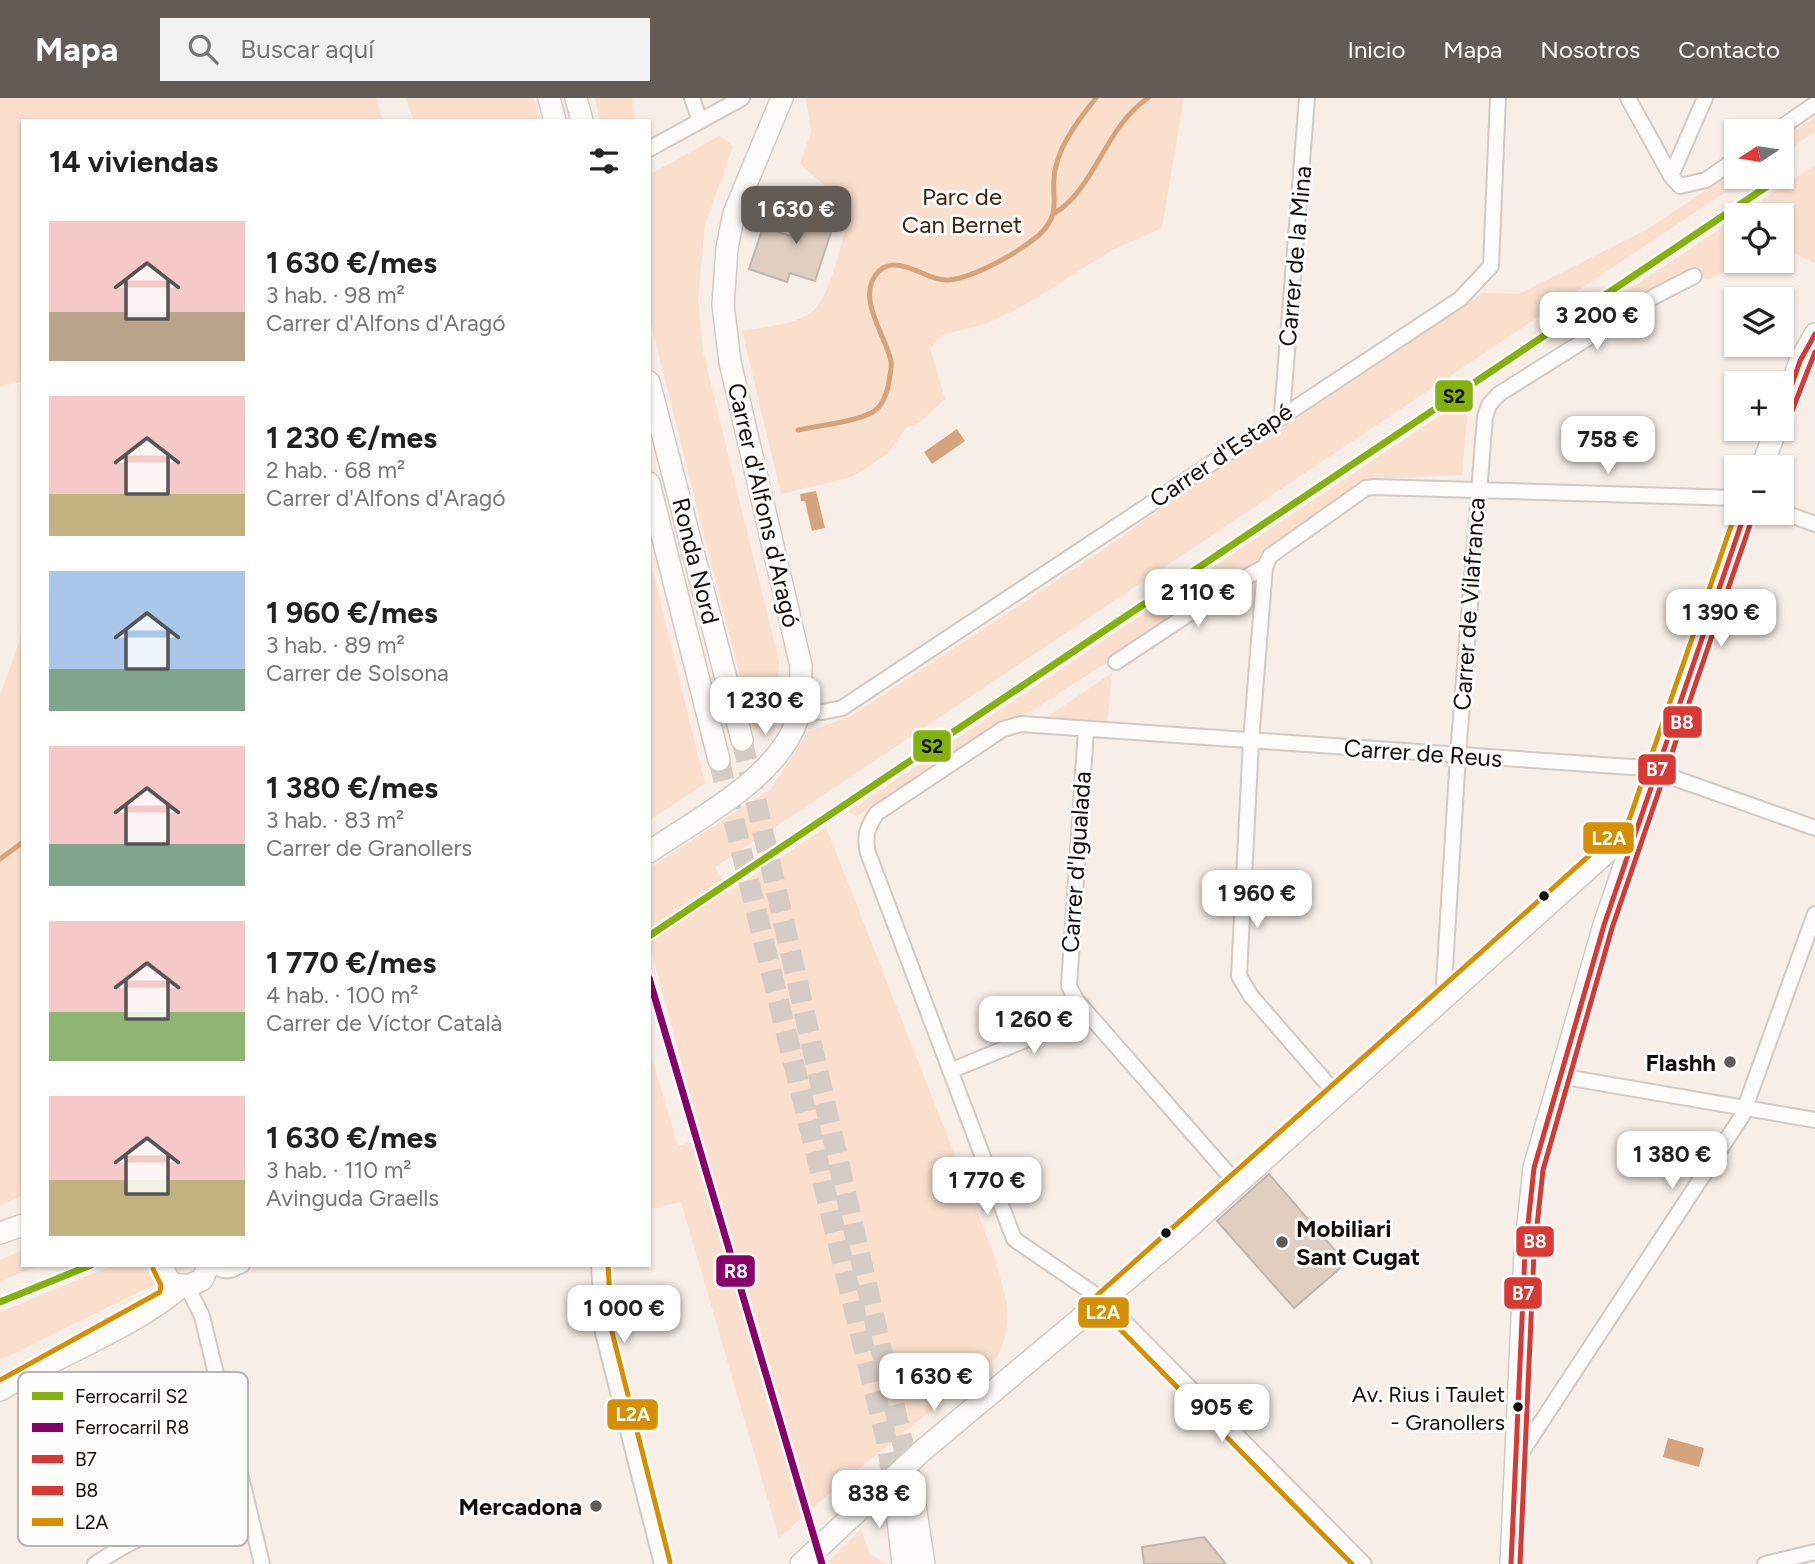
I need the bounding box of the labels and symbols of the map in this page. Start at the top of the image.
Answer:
north arrow [1724,119,1794,189]
street label: Carrer de la Mina [1273,165,1317,347]
park label: Parc de Can Bernet [902,182,1022,239]
pin: 1 630 € [731,186,861,246]
pin: 3 200 € [1532,292,1662,352]
line badge: S2 [1434,379,1474,413]
street label: Carrer d'Alfons d'Aragó [722,380,806,630]
text: S2 [1443,385,1465,408]
street label: Carrer d'Estapé [1144,397,1298,513]
pin: 758 € [1559,416,1657,476]
street label: Ronda Nord [666,495,726,627]
street label: Carrer de Vilafranca [1447,496,1491,712]
pin: 2 110 € [1133,570,1263,629]
pin: 1 390 € [1656,589,1786,649]
pin: 1 230 € [700,678,830,737]
line badge: B8 [1662,705,1703,739]
text: B8 [1670,711,1694,734]
line badge: S2 [912,729,952,763]
street label: Carrer de Reus [1343,733,1503,773]
text: S2 [921,735,943,758]
line badge: B7 [1637,753,1677,786]
text: B7 [1646,758,1668,781]
street label: Carrer d'Igualada [1055,770,1097,954]
line badge: L2A [1582,821,1635,855]
text: L2A [1592,827,1627,850]
pin: 1 960 € [1192,870,1322,930]
unlabelled marker [1537,889,1551,903]
pin: 1 260 € [969,996,1099,1056]
place label: Flashh [1645,1048,1716,1077]
marker: Flashh [1722,1054,1738,1070]
pin: 1 380 € [1607,1132,1737,1191]
pin: 1 770 € [922,1158,1052,1217]
place label: Mobiliari Sant Cugat [1296,1214,1420,1271]
line badge: B8 [1515,1225,1555,1258]
unlabelled marker [1159,1226,1173,1240]
text: B8 [1523,1230,1547,1253]
marker: Mobiliari Sant Cugat [1274,1234,1290,1250]
line badge: R8 [715,1254,756,1288]
text: R8 [724,1260,748,1283]
line badge: B7 [1503,1276,1543,1310]
text: B7 [1512,1282,1534,1305]
pin: 1 000 € [559,1286,689,1345]
line badge: L2A [1077,1296,1130,1329]
text: L2A [1086,1301,1121,1324]
pin: 1 630 € [869,1354,999,1413]
legend [18,1372,248,1546]
place label: Av. Rius i Taulet - Granollers [1352,1381,1505,1436]
pin: 905 € [1173,1384,1271,1444]
text: Ferrocarril S2 [75,1385,188,1408]
line badge: L2A [606,1398,659,1431]
marker: Av. Rius i Taulet - Granollers [1511,1400,1525,1414]
text: L2A [616,1403,651,1426]
text: Ferrocarril R8 [75,1416,189,1439]
text: B7 [75,1448,97,1471]
pin: 838 € [830,1470,928,1530]
text: B8 [75,1479,98,1502]
place label: Mercadona [458,1492,582,1521]
marker: Mercadona [588,1498,604,1514]
text: L2A [75,1511,109,1534]

